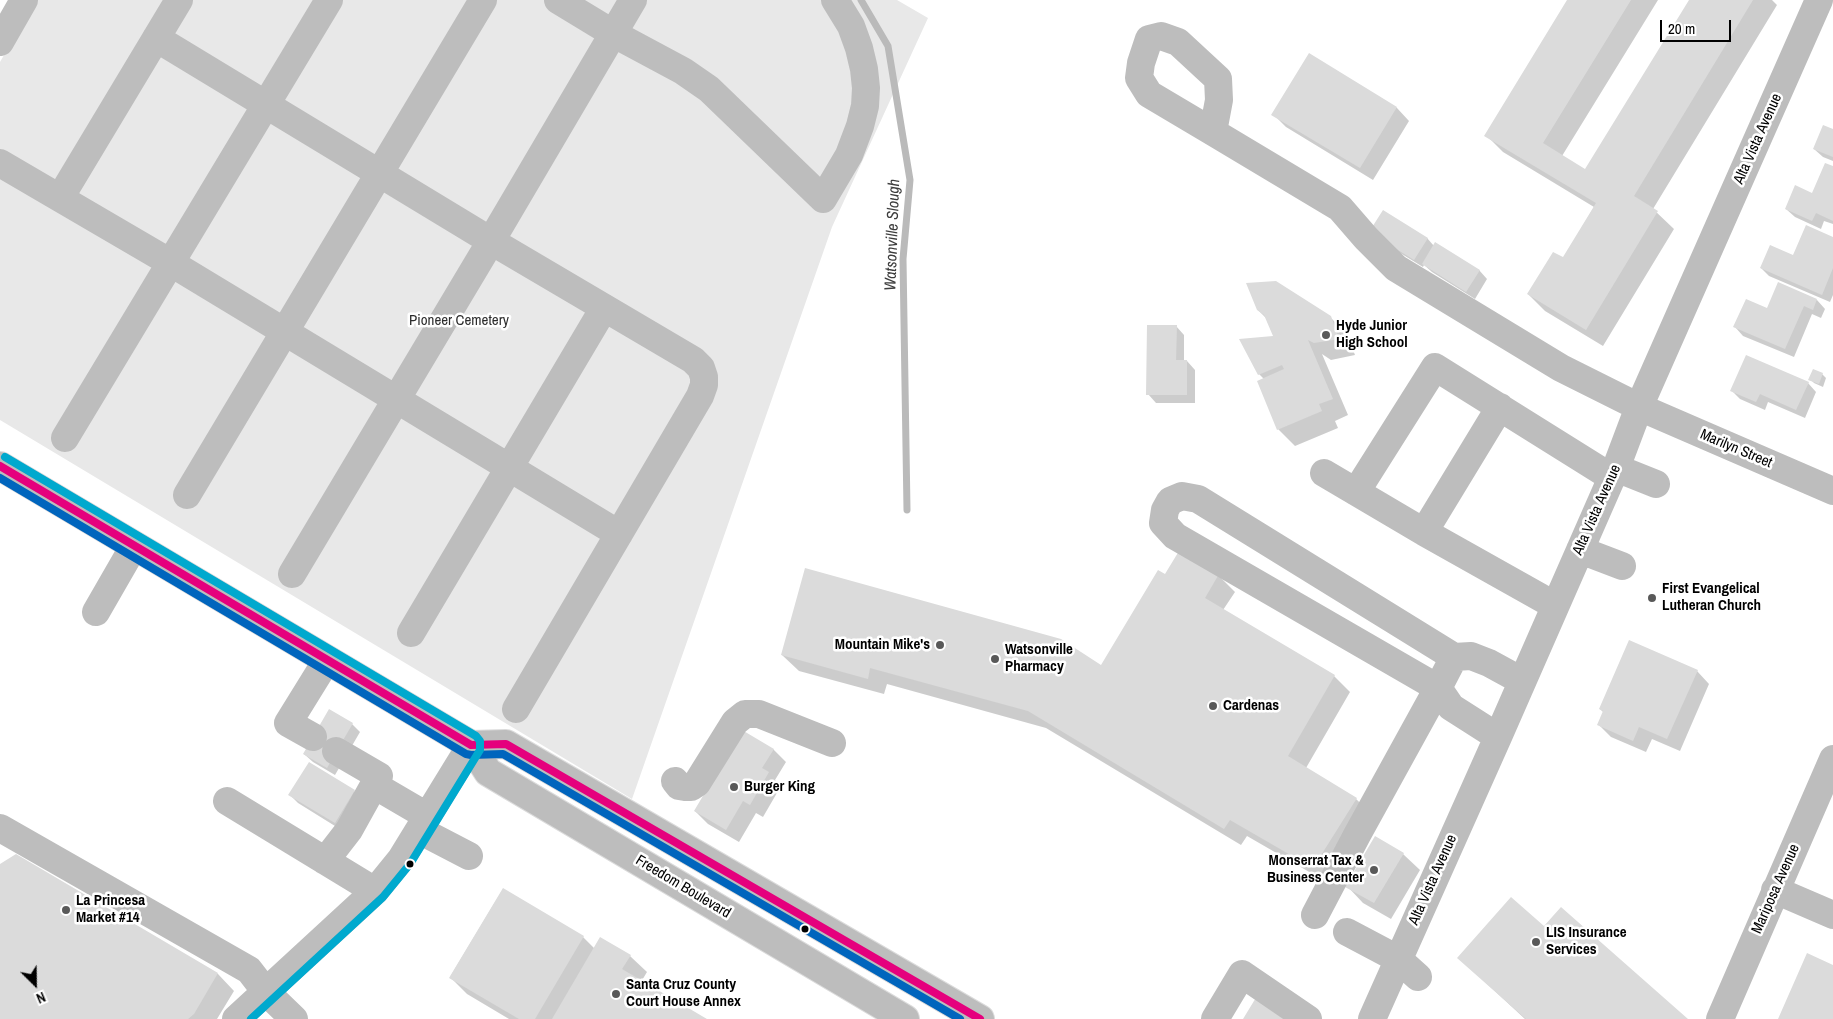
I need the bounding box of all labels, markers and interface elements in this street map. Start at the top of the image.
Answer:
scale bar [1663,10,1734,42]
text: 20 m [1668,18,1695,39]
street label: Alta Vista Avenue [1730,91,1786,187]
water label: Watsonville Slough [881,179,905,291]
park label: Pioneer Cemetery [409,312,509,330]
place label: Hyde Junior High School [1336,317,1408,352]
marker: Hyde Junior High School [1320,329,1332,341]
street label: Marilyn Street [1697,426,1775,472]
street label: Alta Vista Avenue [1569,462,1625,558]
place label: First Evangelical Lutheran Church [1662,580,1761,615]
marker: First Evangelical Lutheran Church [1646,592,1658,604]
place label: Mountain Mike's [835,636,930,654]
marker: Mountain Mike's [934,639,946,651]
place label: Watsonville Pharmacy [1005,641,1073,676]
marker: Watsonville Pharmacy [989,653,1001,665]
place label: Cardenas [1223,697,1279,715]
marker: Cardenas [1207,700,1219,712]
place label: Burger King [744,778,815,796]
marker: Burger King [728,781,740,793]
street label: Alta Vista Avenue [1405,832,1461,928]
street label: Mariposa Avenue [1748,841,1804,937]
street label: Freedom Boulevard [632,851,734,923]
place label: Monserrat Tax & Business Center [1267,852,1364,887]
unlabelled marker [405,859,415,869]
marker: Monserrat Tax & Business Center [1368,864,1380,876]
place label: La Princesa Market #14 [76,892,145,927]
marker: La Princesa Market #14 [60,904,72,916]
unlabelled marker [800,924,810,934]
place label: LIS Insurance Services [1546,924,1627,959]
marker: LIS Insurance Services [1530,936,1542,948]
north arrow [10,959,60,1009]
place label: Santa Cruz County Court House Annex [626,976,741,1011]
text: N [34,988,48,1008]
marker: Santa Cruz County Court House Annex [610,988,622,1000]

